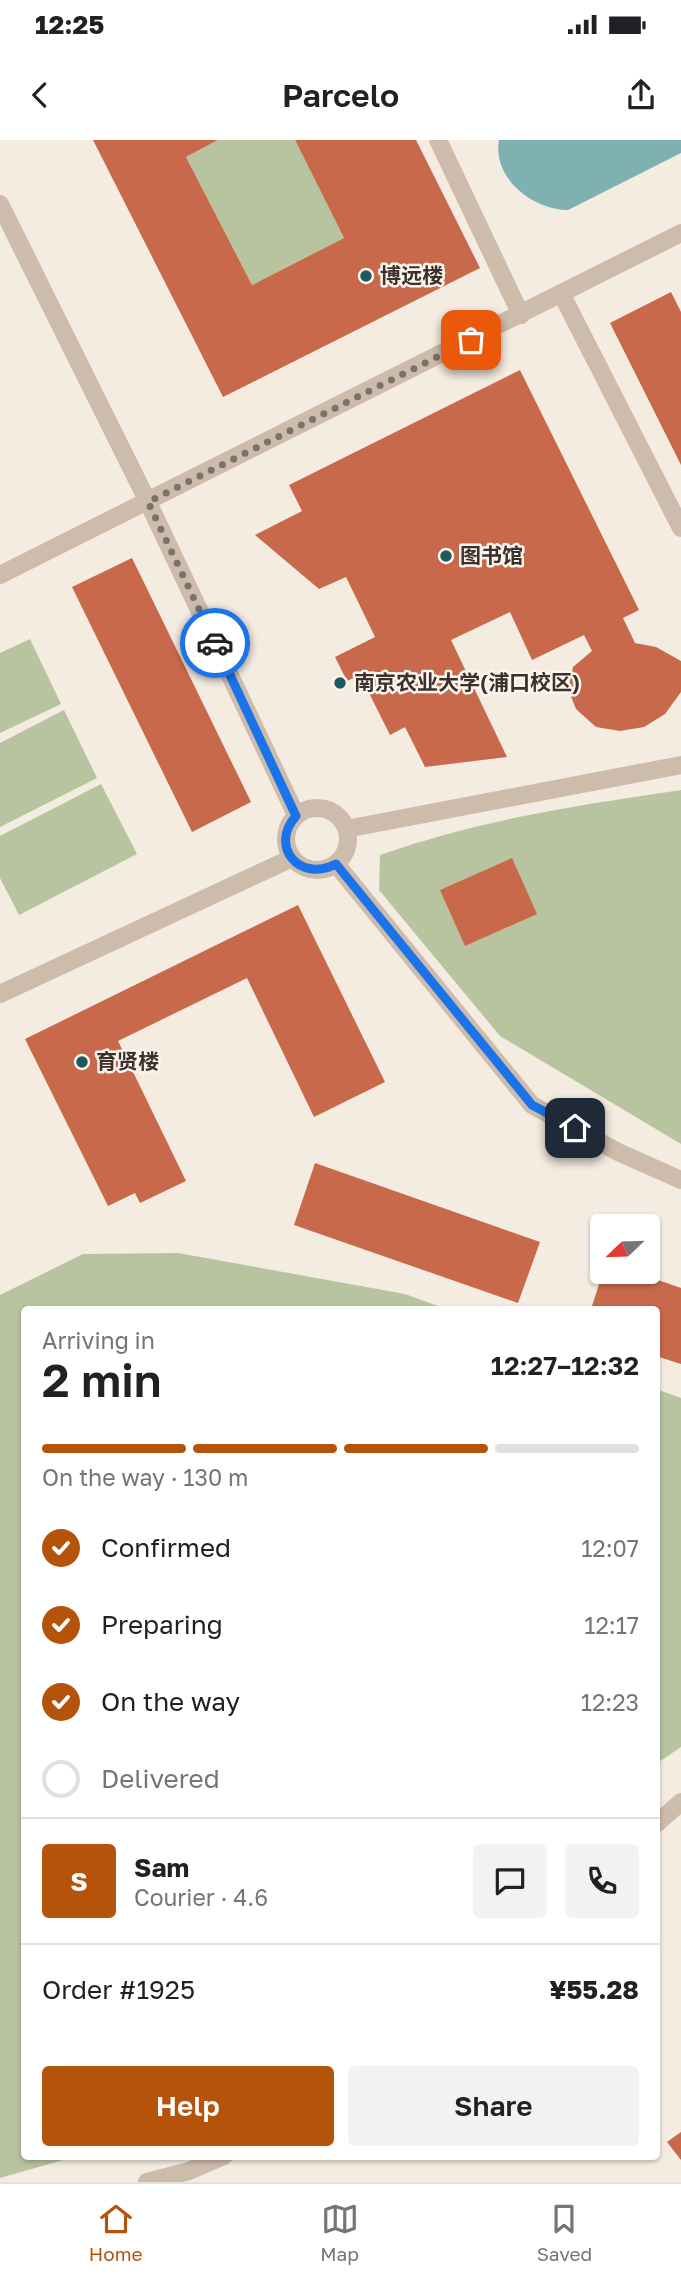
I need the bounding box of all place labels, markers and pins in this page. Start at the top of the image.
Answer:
place label: 博远楼 [380,262,443,288]
marker: 博远楼 [358,268,374,284]
pin [441,310,501,370]
place label: 图书馆 [460,542,523,568]
marker: 图书馆 [438,548,454,564]
place label: 南京农业大学(浦口校区) [354,669,580,695]
marker: 南京农业大学(浦口校区) [332,675,348,691]
place label: 育贤楼 [96,1048,159,1074]
marker: 育贤楼 [74,1054,90,1070]
pin [545,1098,605,1158]

